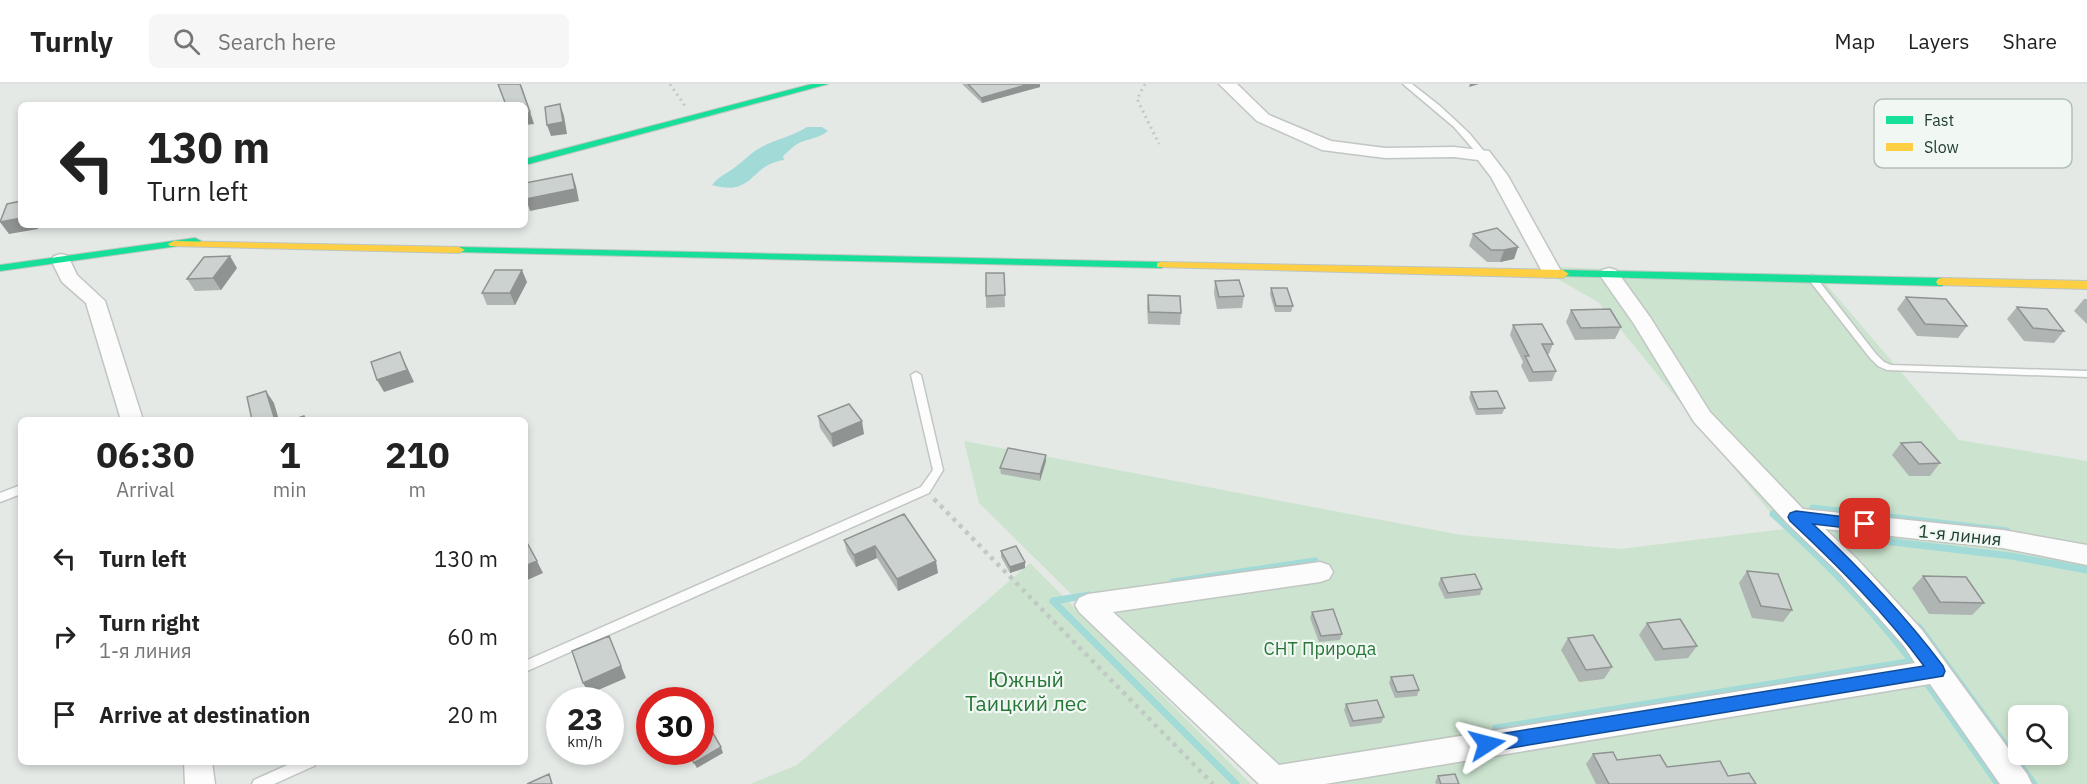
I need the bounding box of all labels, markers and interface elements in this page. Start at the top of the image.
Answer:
search box [149,14,569,68]
text: Turnly [30,23,113,60]
icon: search [170,25,203,58]
text: Search here [218,27,336,56]
text: Map [1835,27,1875,55]
text: Layers [1908,27,1970,55]
text: Share [2003,27,2057,55]
legend [1874,99,2072,168]
text: Fast [1924,110,1954,130]
text: 130 m [147,120,270,175]
icon: left [48,126,126,204]
text: Slow [1924,137,1959,157]
text: Turn left [147,173,248,208]
text: 06:30 [96,431,195,478]
text: 1 [279,431,301,478]
text: 210 [385,431,450,478]
text: Arrival [116,476,175,503]
text: min [273,476,307,503]
text: m [409,476,426,503]
pin [1839,498,1890,549]
icon: arrive [1848,507,1881,540]
street label: 1-я линия [1917,519,2003,551]
icon: left [48,542,81,575]
text: Turn left [99,544,187,573]
text: 130 m [434,544,498,573]
text: Turn right [99,608,200,637]
icon: right [48,620,81,653]
text: 60 m [447,622,498,651]
text: 1-я линия [99,637,192,664]
park label: СНТ Природа [1264,637,1377,660]
park label: Южный Таицкий лес [965,665,1087,717]
speed limit sign: 30 [636,687,714,765]
icon: arrive [48,698,81,731]
text: 23 [567,699,603,738]
text: Arrive at destination [99,700,310,729]
text: 20 m [447,700,498,729]
map controls [2008,705,2068,765]
button: search [2008,705,2068,765]
position arrow [1455,712,1519,776]
text: km/h [567,732,603,751]

